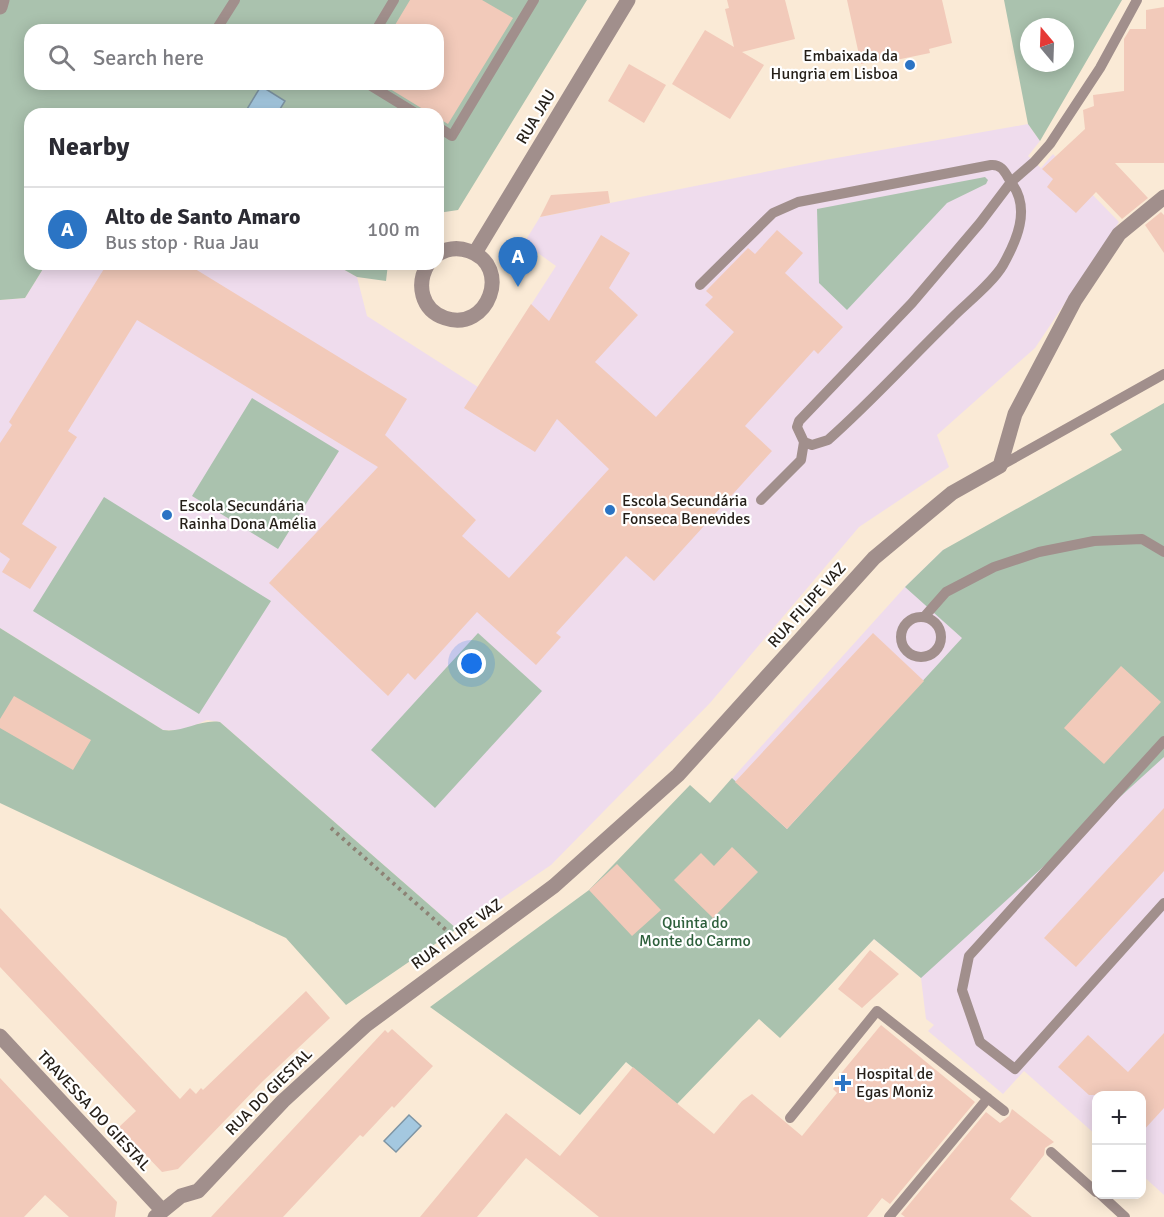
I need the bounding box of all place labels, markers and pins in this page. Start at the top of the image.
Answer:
place label: Embaixada da Hungria em Lisboa [771,46,898,84]
marker: Embaixada da Hungria em Lisboa [903,58,917,72]
pin: A [498,238,538,287]
place label: Escola Secundária Fonseca Benevides [622,491,750,529]
place label: Escola Secundária Rainha Dona Amélia [179,496,317,534]
marker: Escola Secundária Fonseca Benevides [603,503,617,517]
marker: Escola Secundária Rainha Dona Amélia [160,508,174,522]
place label: Hospital de Egas Moniz [856,1064,933,1102]
marker: Hospital de Egas Moniz [834,1074,852,1092]

